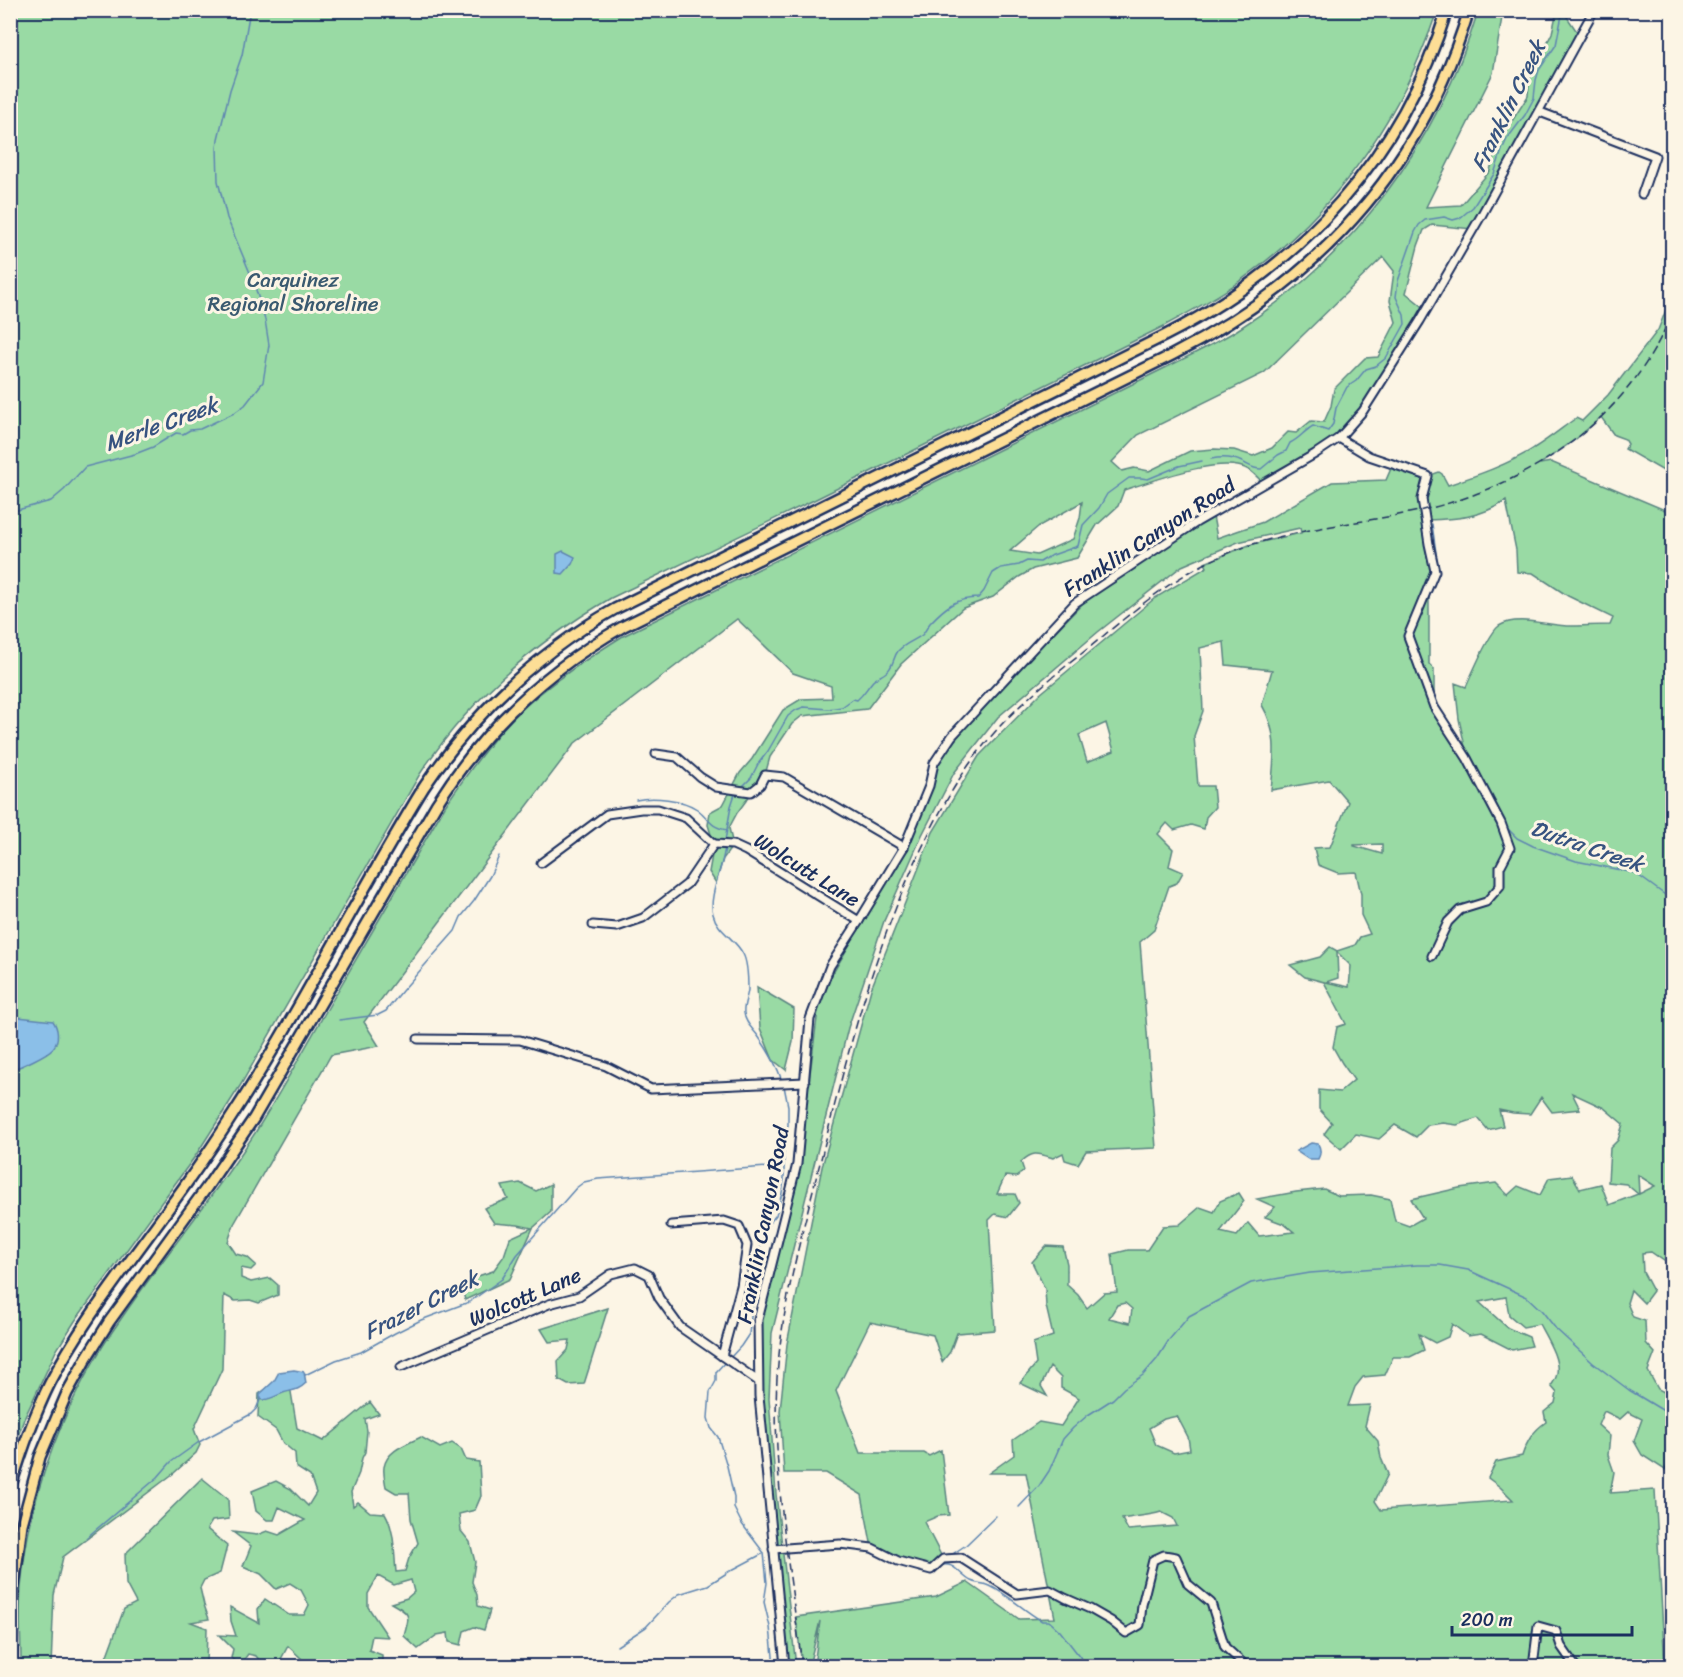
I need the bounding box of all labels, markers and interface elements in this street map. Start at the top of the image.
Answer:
water label: Franklin Creek [1459,31,1558,178]
park label: Carquinez Regional Shoreline [207,261,379,323]
water label: Merle Creek [99,384,226,462]
street label: Franklin Canyon Road [1055,466,1245,607]
water label: Dutra Creek [1525,809,1652,885]
street label: Wolcutt Lane [746,822,868,918]
street label: Franklin Canyon Road [725,1121,801,1327]
street label: Wolcott Lane [463,1256,587,1338]
water label: Frazer Creek [357,1258,488,1351]
scale bar [1452,1599,1632,1637]
text: 200 m [1461,1604,1513,1636]

